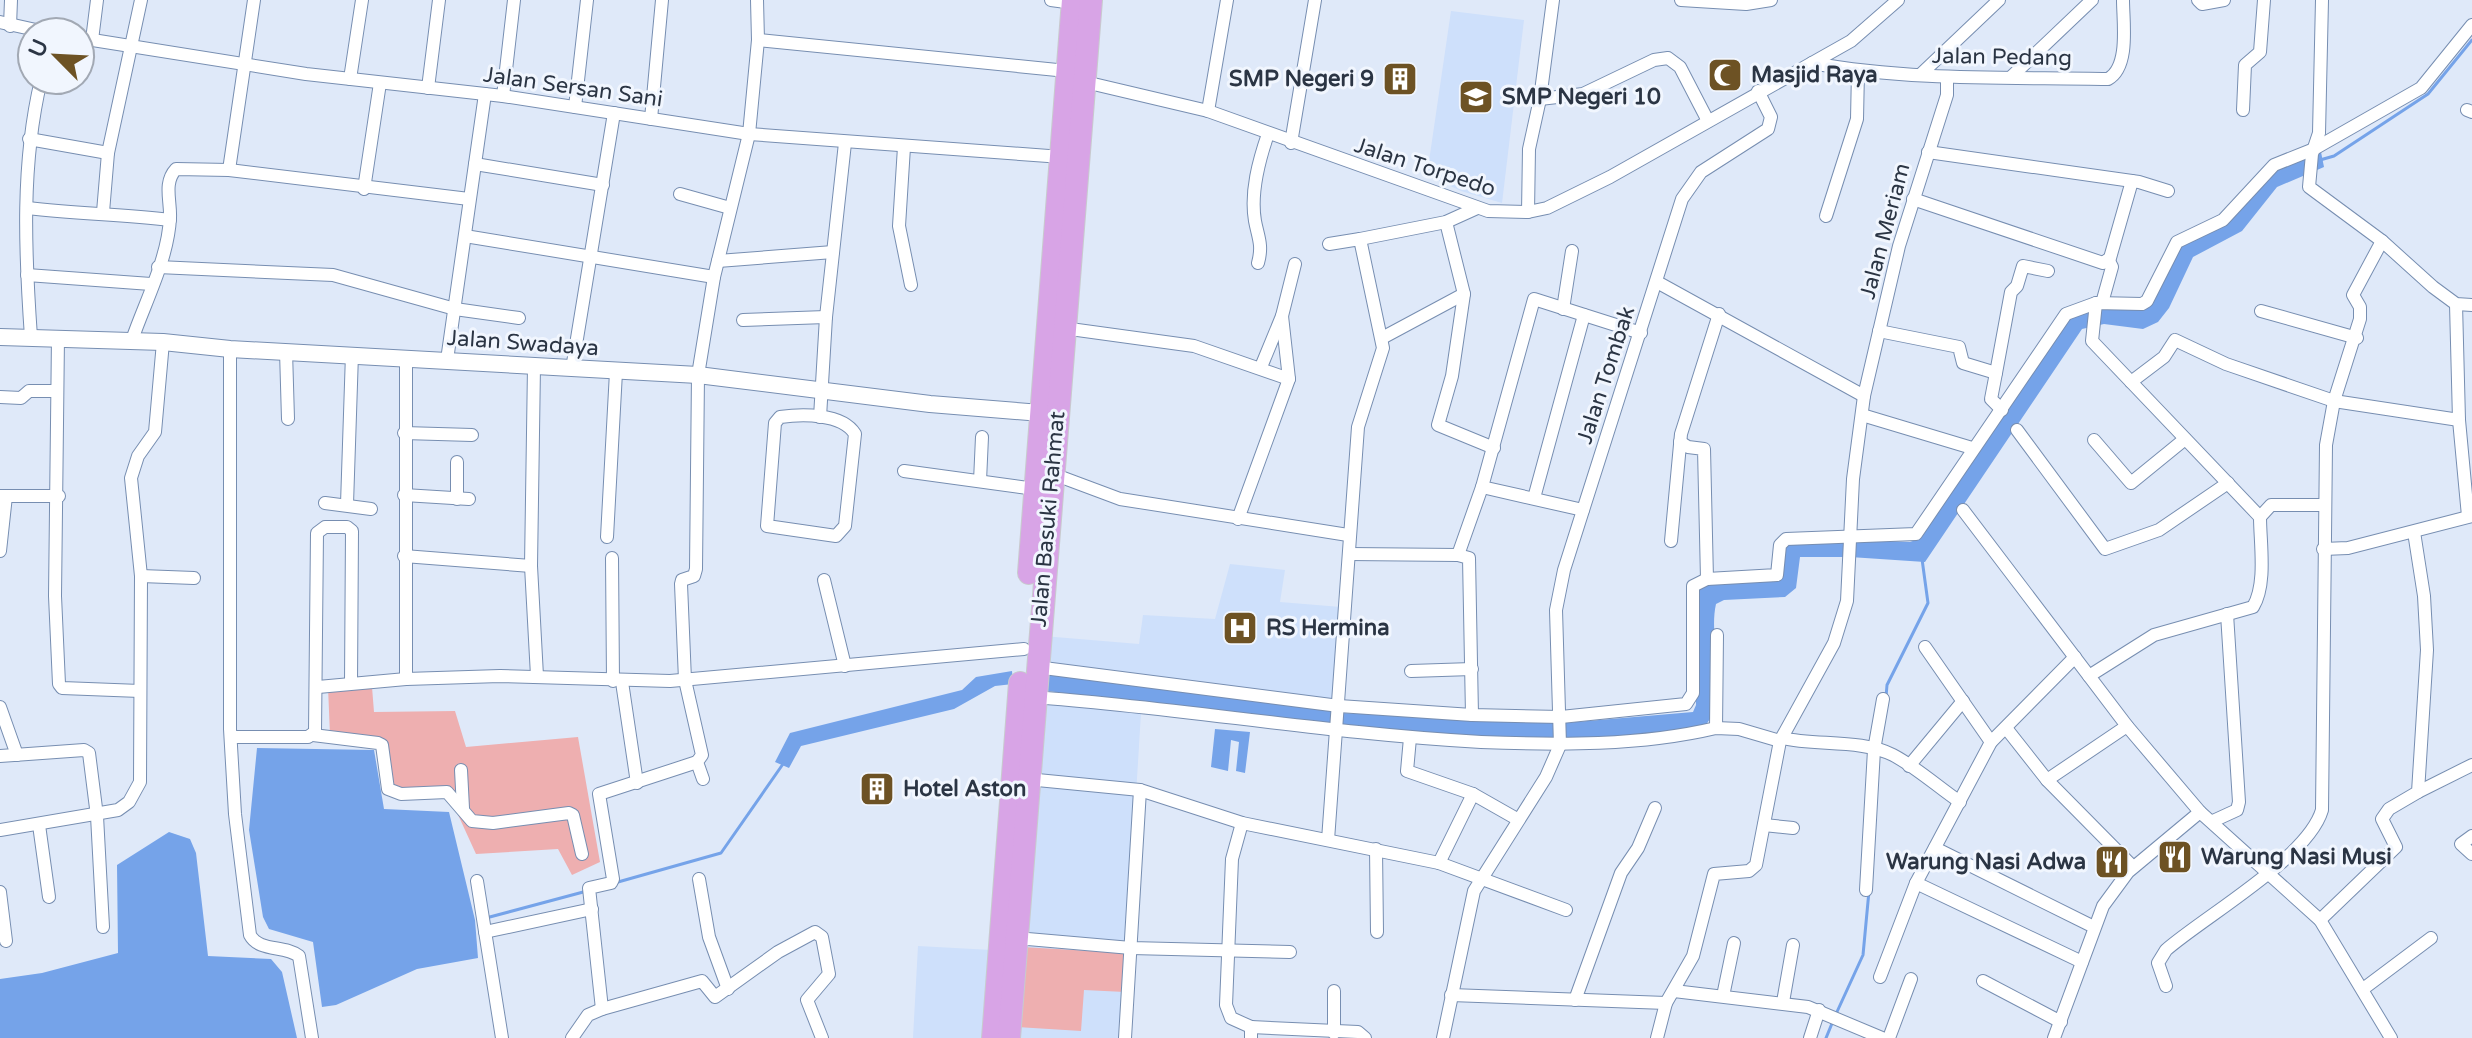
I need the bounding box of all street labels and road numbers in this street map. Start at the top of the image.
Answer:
street label: Jalan Pedang [1932,43,2072,71]
street label: Jalan Sersan Sani [482,62,664,112]
street label: Jalan Torpedo [1351,132,1499,202]
street label: Jalan Meriam [1854,160,1916,302]
street label: Jalan Tombak [1571,303,1641,447]
street label: Jalan Swadaya [446,325,600,361]
street label: Jalan Basuki Rahmat [1026,410,1070,628]

